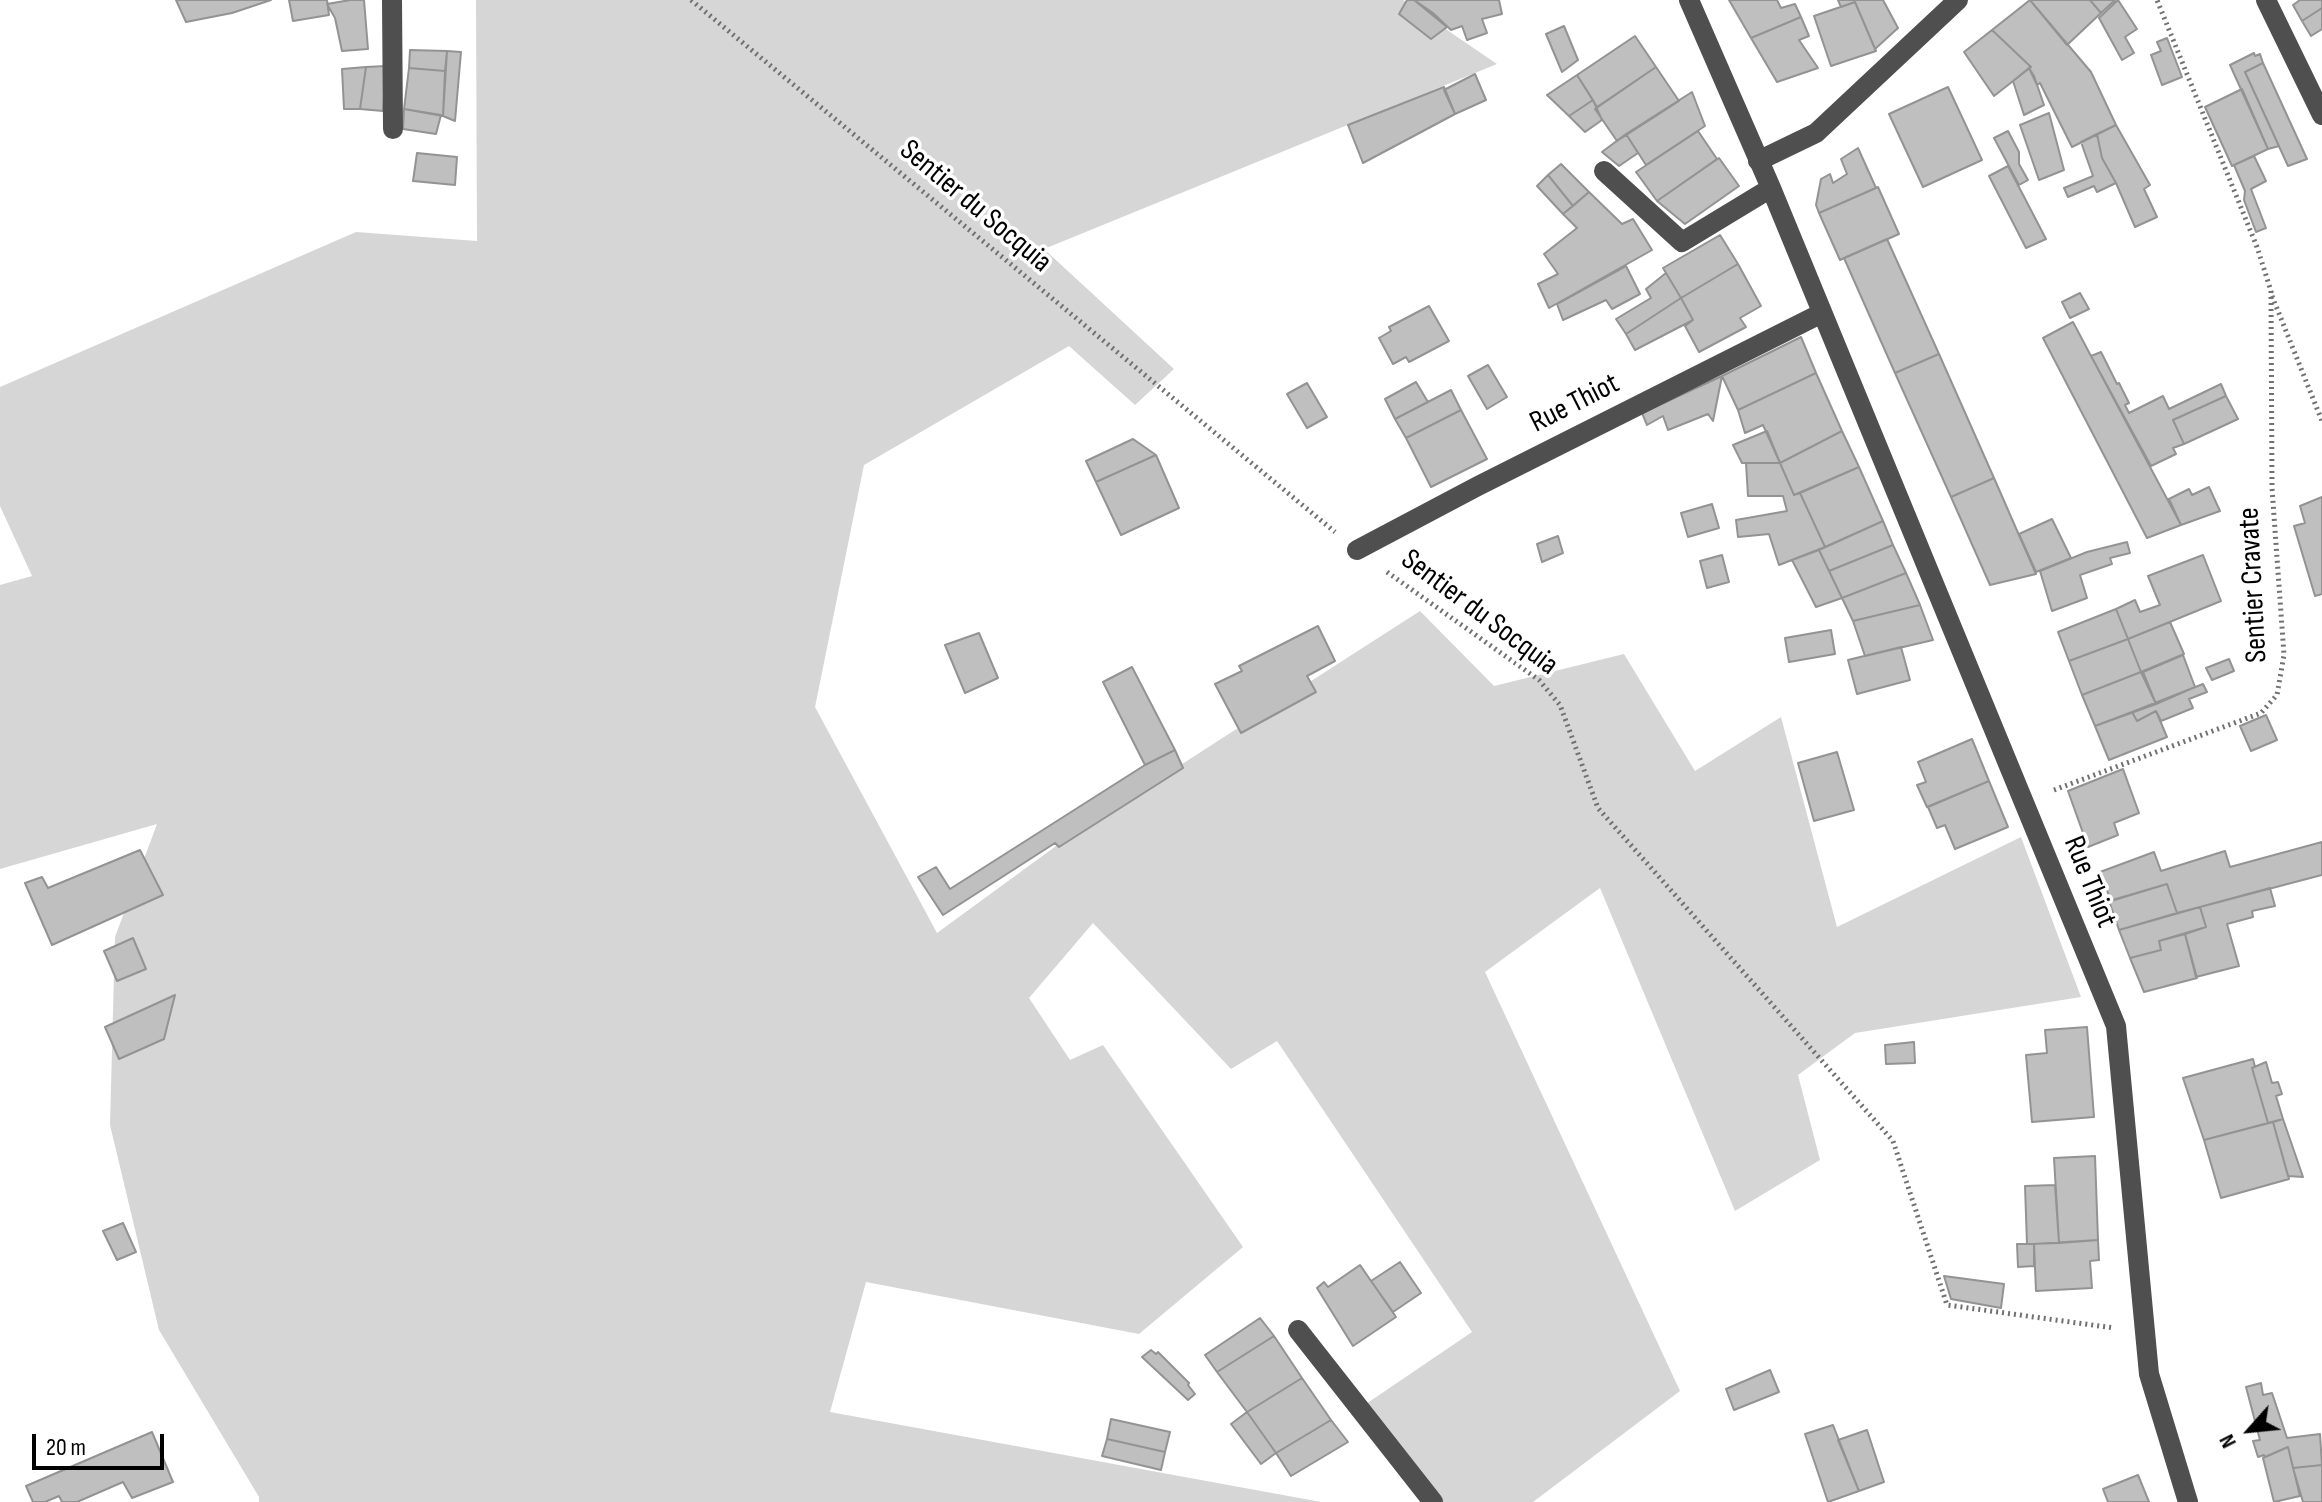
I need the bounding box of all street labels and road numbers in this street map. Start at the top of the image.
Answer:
street label: Sentier du Socquia [892,133,1058,281]
street label: Rue Thiot [1524,366,1626,442]
street label: Sentier Cravate [2232,506,2276,664]
street label: Sentier du Socquia [1393,542,1565,684]
street label: Rue Thiot [2054,831,2124,933]

